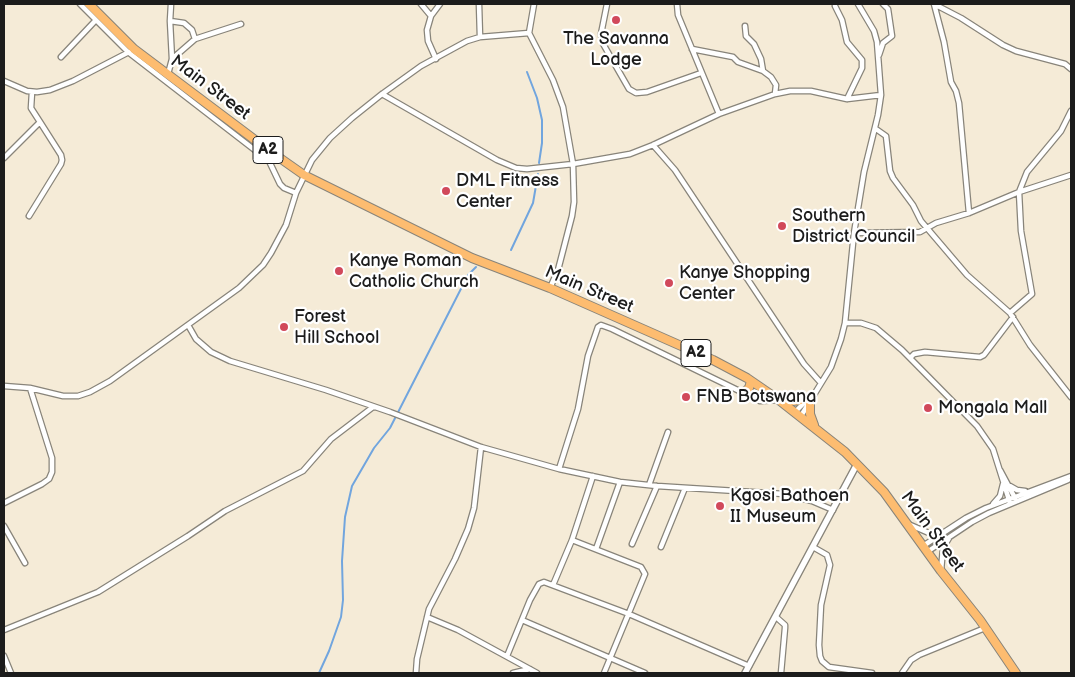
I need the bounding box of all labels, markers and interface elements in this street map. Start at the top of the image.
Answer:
marker: The Savanna Lodge [610,14,622,26]
place label: The Savanna Lodge [563,28,669,70]
street label: Main Street [166,51,254,125]
road number: A2 [253,136,283,164]
place label: DML Fitness Center [456,170,559,212]
marker: DML Fitness Center [440,185,452,197]
place label: Southern District Council [792,205,915,248]
marker: Southern District Council [776,220,788,232]
place label: Kanye Roman Catholic Church [349,250,479,292]
street label: Main Street [541,262,637,318]
place label: Kanye Shopping Center [679,262,810,304]
marker: Kanye Roman Catholic Church [333,265,345,277]
marker: Kanye Shopping Center [663,277,675,289]
place label: Forest Hill School [294,306,379,348]
marker: Forest Hill School [278,321,290,333]
road number: A2 [681,339,711,366]
place label: FNB Botswana [696,386,816,408]
marker: FNB Botswana [680,391,692,403]
place label: Mongala Mall [938,397,1047,419]
marker: Mongala Mall [922,402,934,414]
place label: Kgosi Bathoen II Museum [730,485,849,528]
street label: Main Street [896,487,968,577]
marker: Kgosi Bathoen II Museum [714,500,726,512]

